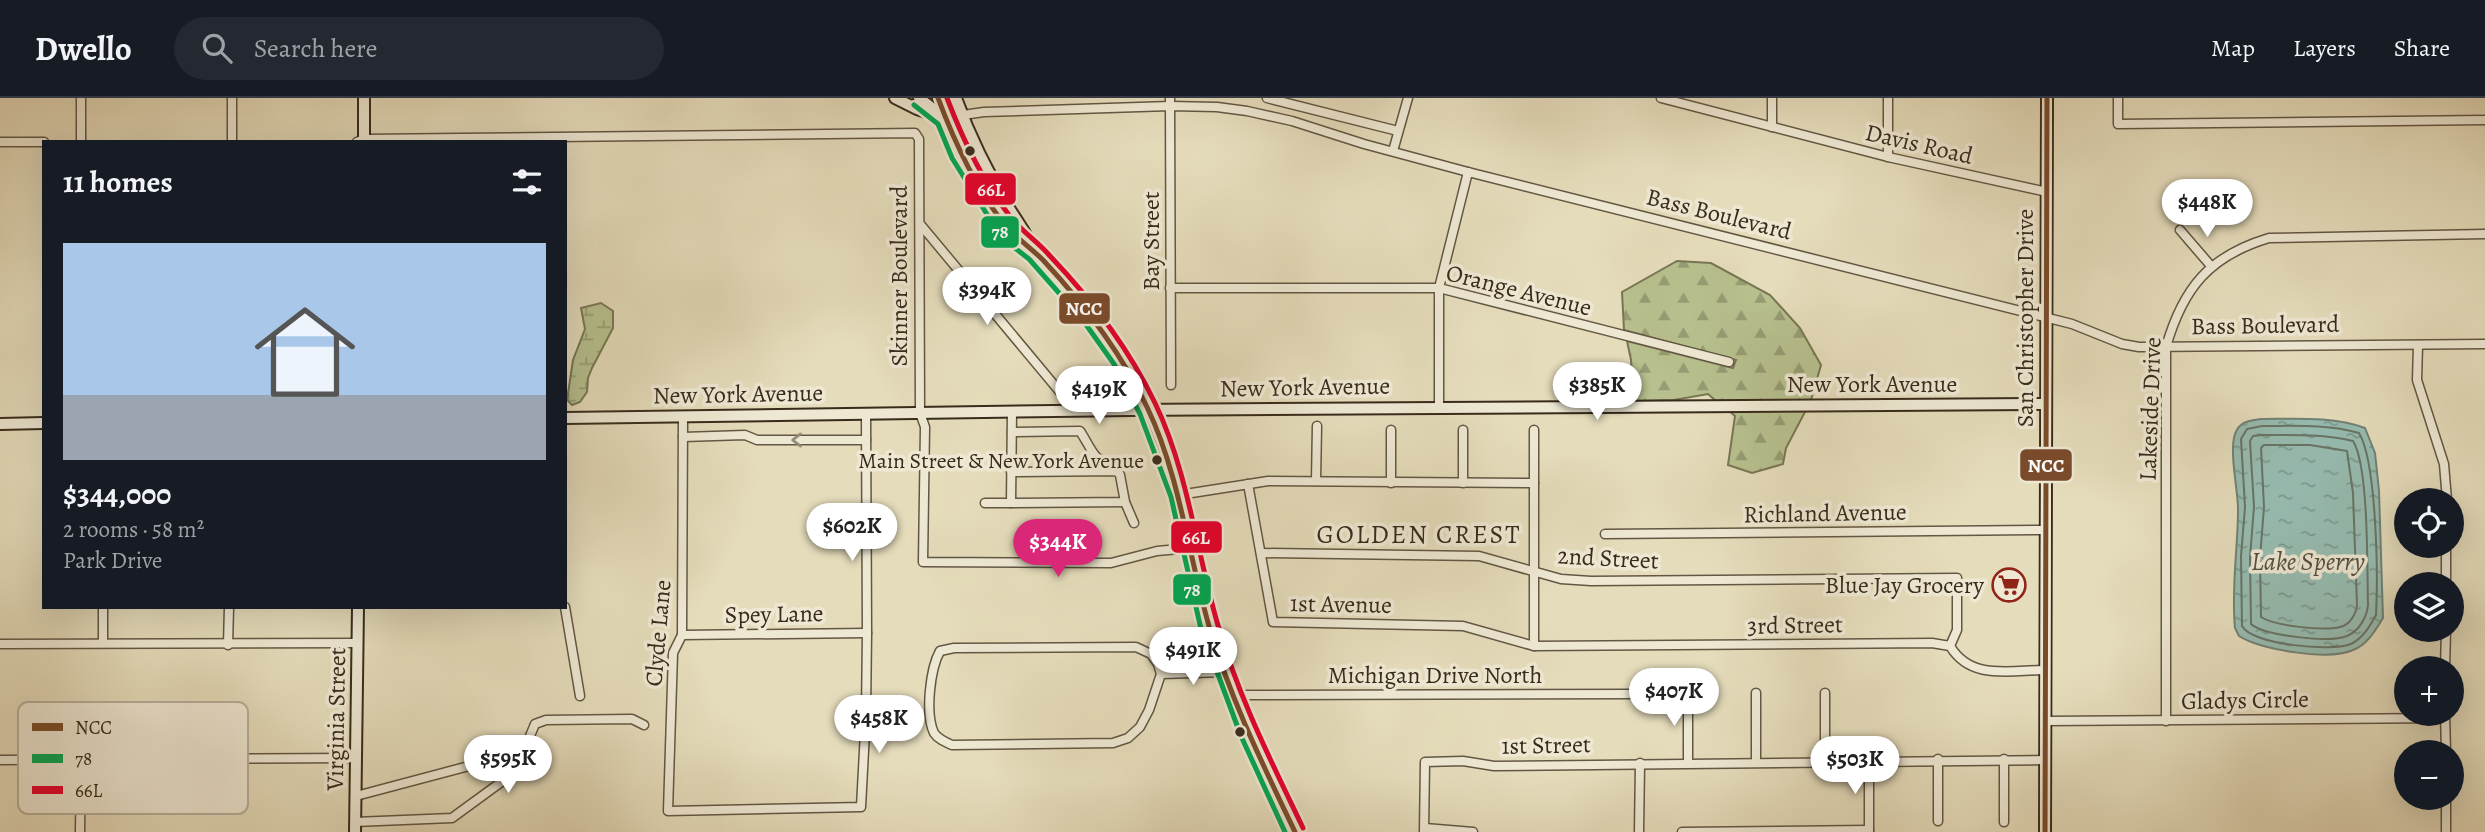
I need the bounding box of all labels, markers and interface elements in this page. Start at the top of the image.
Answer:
search box [174,17,664,80]
text: Dwello [35,26,132,71]
icon: search [198,29,236,67]
text: Search here [254,31,377,66]
text: Map [2211,32,2255,64]
text: Layers [2293,32,2356,64]
text: Share [2394,32,2450,64]
street label: Davis Road [1862,116,1976,172]
unlabelled marker [963,144,977,158]
text: 11 homes [63,162,173,202]
icon: filters [508,163,546,201]
line badge: 66L [964,172,1017,206]
text: 66L [977,177,1006,203]
pin: $448K [2158,180,2256,239]
street label: Bass Boulevard [1643,181,1795,248]
street label: Skinner Boulevard [883,185,915,367]
text: $448K [2178,186,2236,217]
street label: Bay Street [1135,191,1167,291]
street label: San Christopher Drive [2009,209,2041,427]
line badge: 78 [980,215,1020,249]
text: 78 [991,219,1009,245]
street label: Orange Avenue [1443,256,1595,324]
pin: $394K [938,268,1036,327]
text: $394K [958,274,1016,305]
icon: home [242,289,368,415]
line badge: NCC [1058,292,1111,325]
text: NCC [1065,296,1103,322]
street label: Bass Boulevard [2190,308,2340,342]
street label: Lakeside Drive [2131,336,2169,482]
pin: $385K [1548,362,1646,422]
pin: $419K [1050,366,1148,426]
street label: New York Avenue [1787,368,1957,400]
text: $385K [1569,369,1625,400]
street label: New York Avenue [1220,370,1390,404]
text: $419K [1071,373,1127,404]
street label: New York Avenue [653,377,823,411]
one-way arrow [792,432,802,448]
place label: Main Street & New York Avenue [858,446,1144,476]
line badge: NCC [2019,448,2073,482]
marker: Main Street & New York Avenue [1150,453,1164,467]
text: NCC [2027,453,2065,479]
text: $344,000 [63,474,171,514]
map controls [2394,488,2464,810]
button: locate [2394,488,2464,558]
street label: Richland Avenue [1743,496,1907,530]
pin: $602K [803,504,901,563]
text: $602K [822,510,882,541]
text: 2 rooms · 58 m² [63,514,204,545]
district label: GOLDEN CREST [1317,517,1522,552]
pin: $344K [1009,519,1107,579]
line badge: 66L [1170,520,1223,554]
text: 66L [1182,525,1211,551]
text: $344K [1029,526,1087,557]
street label: 2nd Street [1557,539,1659,577]
water label: Lake Sperry [2251,544,2365,579]
text: Park Drive [63,545,162,576]
supermarket icon: Blue Jay Grocery [1990,566,2028,604]
place label: Blue Jay Grocery [1825,569,1984,601]
button: layers [2394,572,2464,642]
line badge: 78 [1172,573,1212,606]
text: 78 [1183,577,1201,603]
street label: Clyde Lane [637,578,679,688]
street label: 1st Avenue [1290,587,1392,621]
street label: Spey Lane [724,597,824,631]
street label: 3rd Street [1747,608,1843,642]
pin: $491K [1144,628,1242,687]
text: $491K [1165,634,1221,665]
street label: Virginia Street [319,647,353,792]
button: + [2394,656,2464,726]
street label: Michigan Drive North [1328,659,1543,691]
pin: $407K [1625,668,1723,728]
text: $407K [1645,675,1703,706]
street label: Gladys Circle [2181,683,2309,717]
pin: $458K [830,696,928,755]
legend [18,702,248,814]
text: $458K [850,702,908,733]
text: NCC [75,715,112,741]
unlabelled marker [1233,725,1247,739]
street label: 1st Street [1501,728,1591,762]
pin: $595K [459,736,557,795]
pin: $503K [1806,736,1904,796]
button: − [2394,740,2464,810]
text: $595K [480,742,536,773]
text: $503K [1826,743,1884,774]
text: 78 [75,746,92,772]
text: 66L [75,778,103,804]

